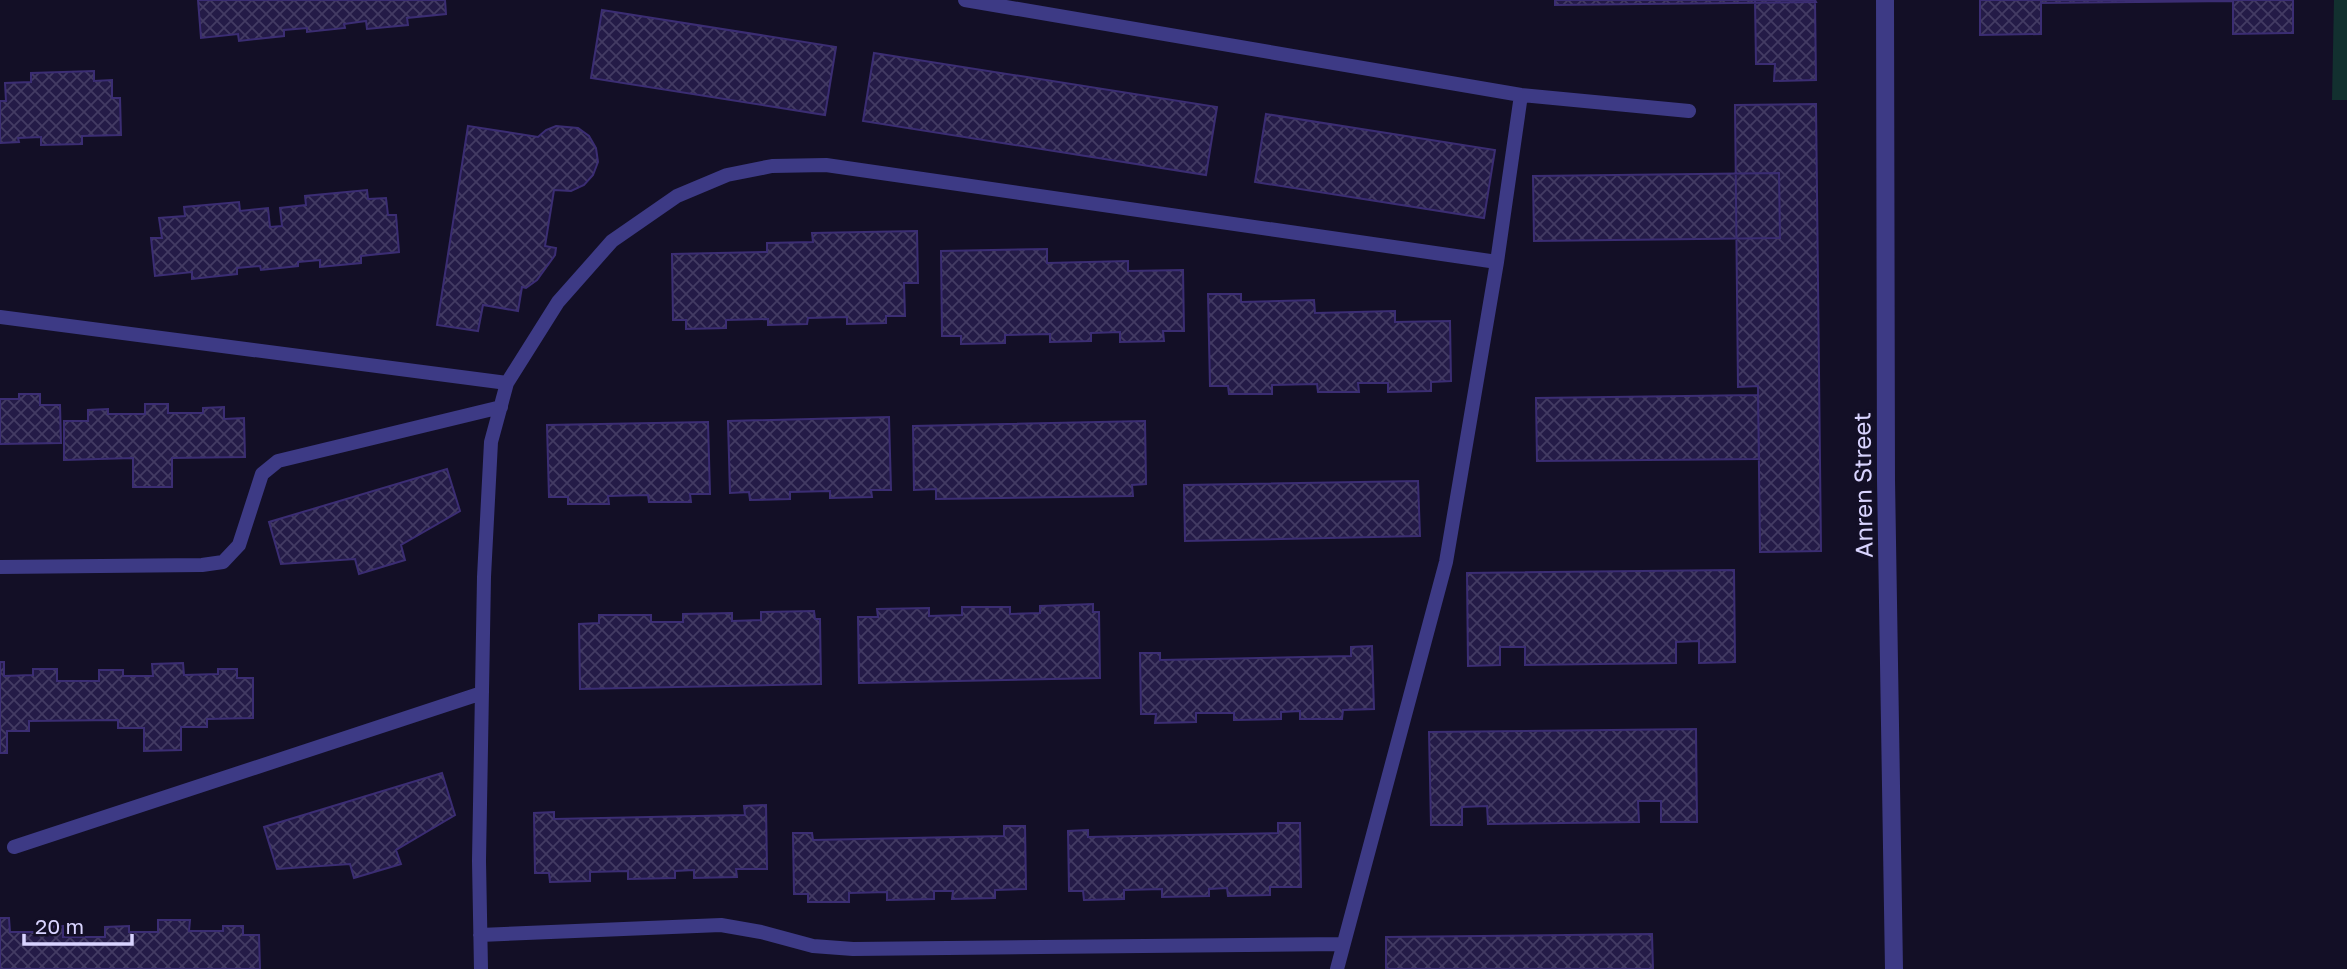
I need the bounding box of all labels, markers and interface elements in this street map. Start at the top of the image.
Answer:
street label: Anren Street [1846,412,1878,558]
scale bar [24,902,133,946]
text: 20 m [35,913,84,939]

